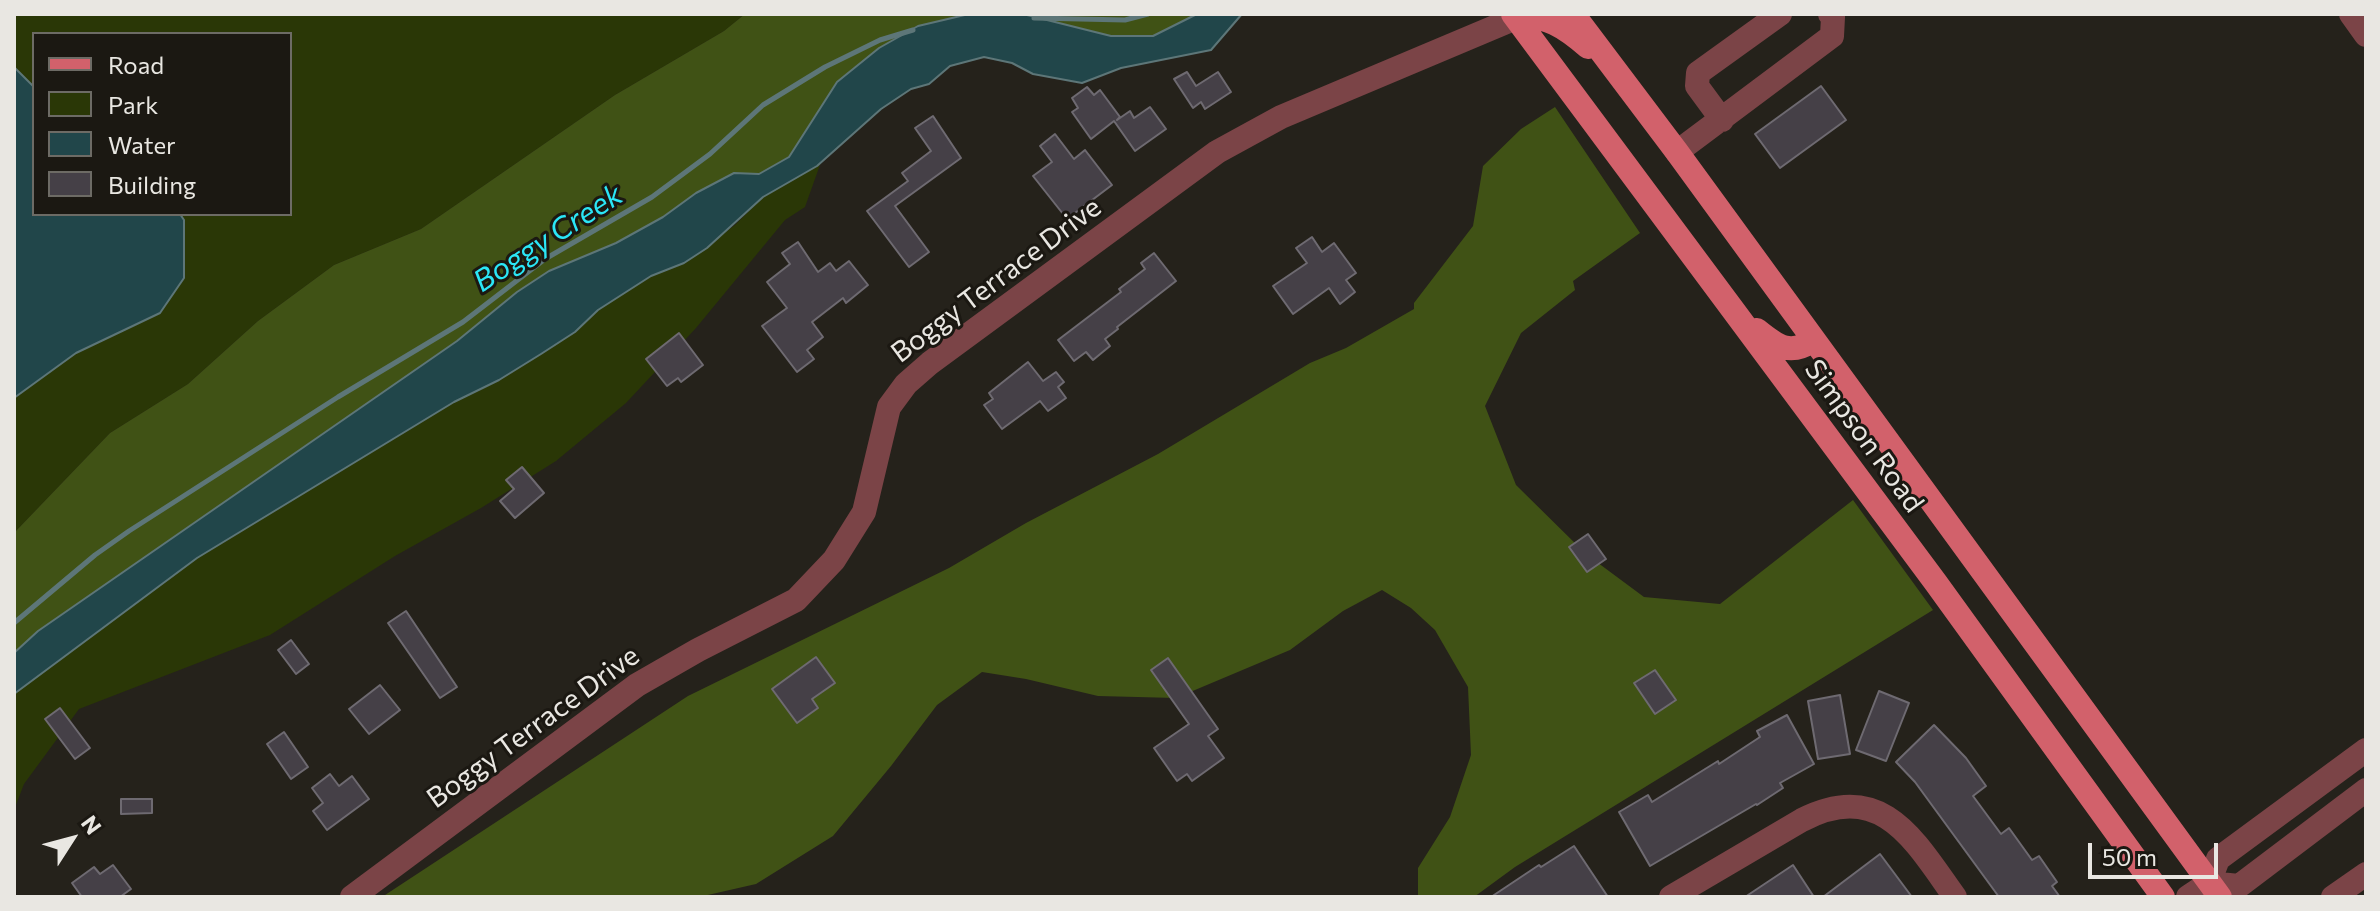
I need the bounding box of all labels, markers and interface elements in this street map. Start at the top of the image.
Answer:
legend [32,32,292,216]
text: Road [108,50,164,79]
text: Park [108,90,158,119]
text: Water [108,130,176,159]
text: Building [108,170,196,199]
water label: Boggy Creek [467,176,629,300]
street label: Boggy Terrace Drive [884,190,1108,370]
street label: Simpson Road [1797,353,1931,519]
street label: Boggy Terrace Drive [420,639,646,815]
north arrow [32,799,112,879]
text: N [76,810,108,839]
scale bar [2092,827,2222,877]
text: 50 m [2102,842,2157,871]

